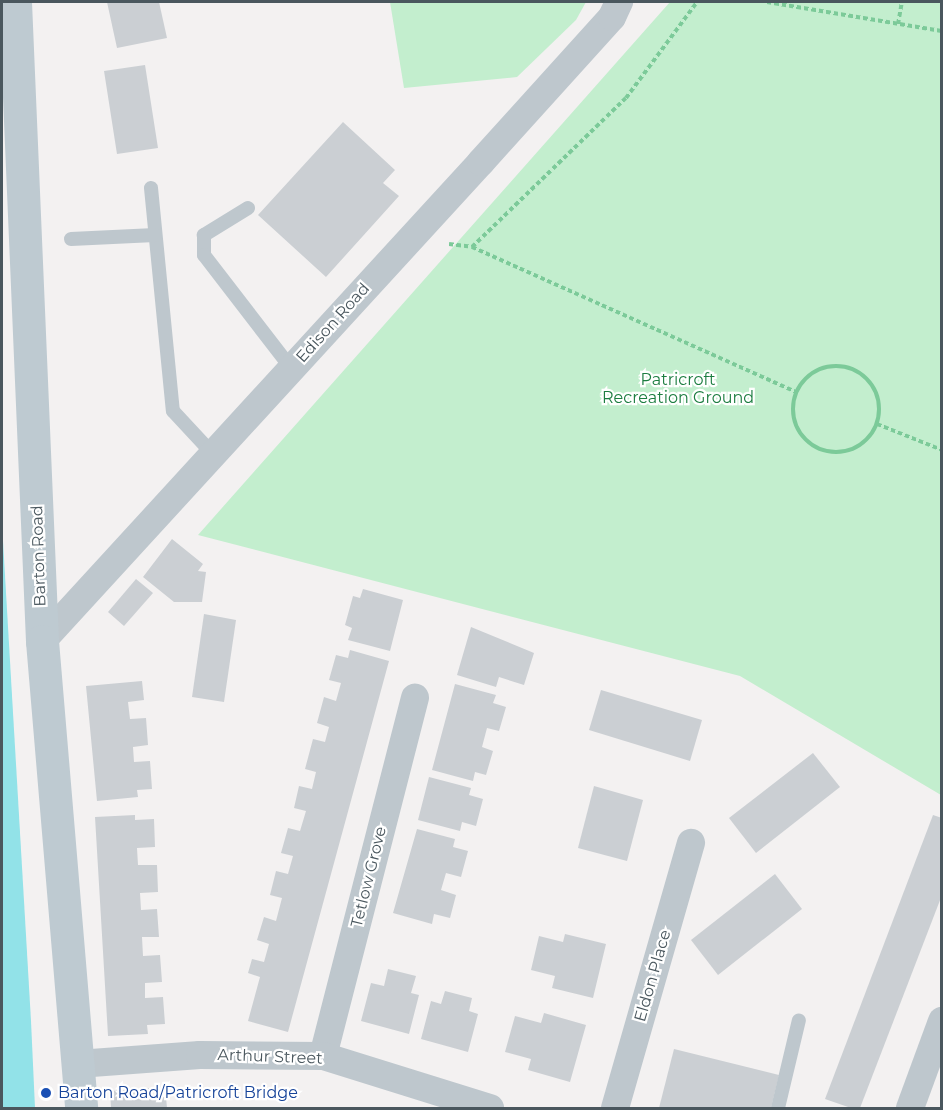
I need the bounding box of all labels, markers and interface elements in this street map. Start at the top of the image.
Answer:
street label: Edison Road [292,279,374,367]
park label: Patricroft Recreation Ground [602,370,754,408]
street label: Barton Road [28,505,50,607]
street label: Tetlow Grove [347,825,391,929]
street label: Eldon Place [631,928,675,1024]
street label: Arthur Street [217,1046,323,1068]
place label: Barton Road/Patricroft Bridge [58,1083,298,1103]
marker: Barton Road/Patricroft Bridge [39,1086,53,1100]

